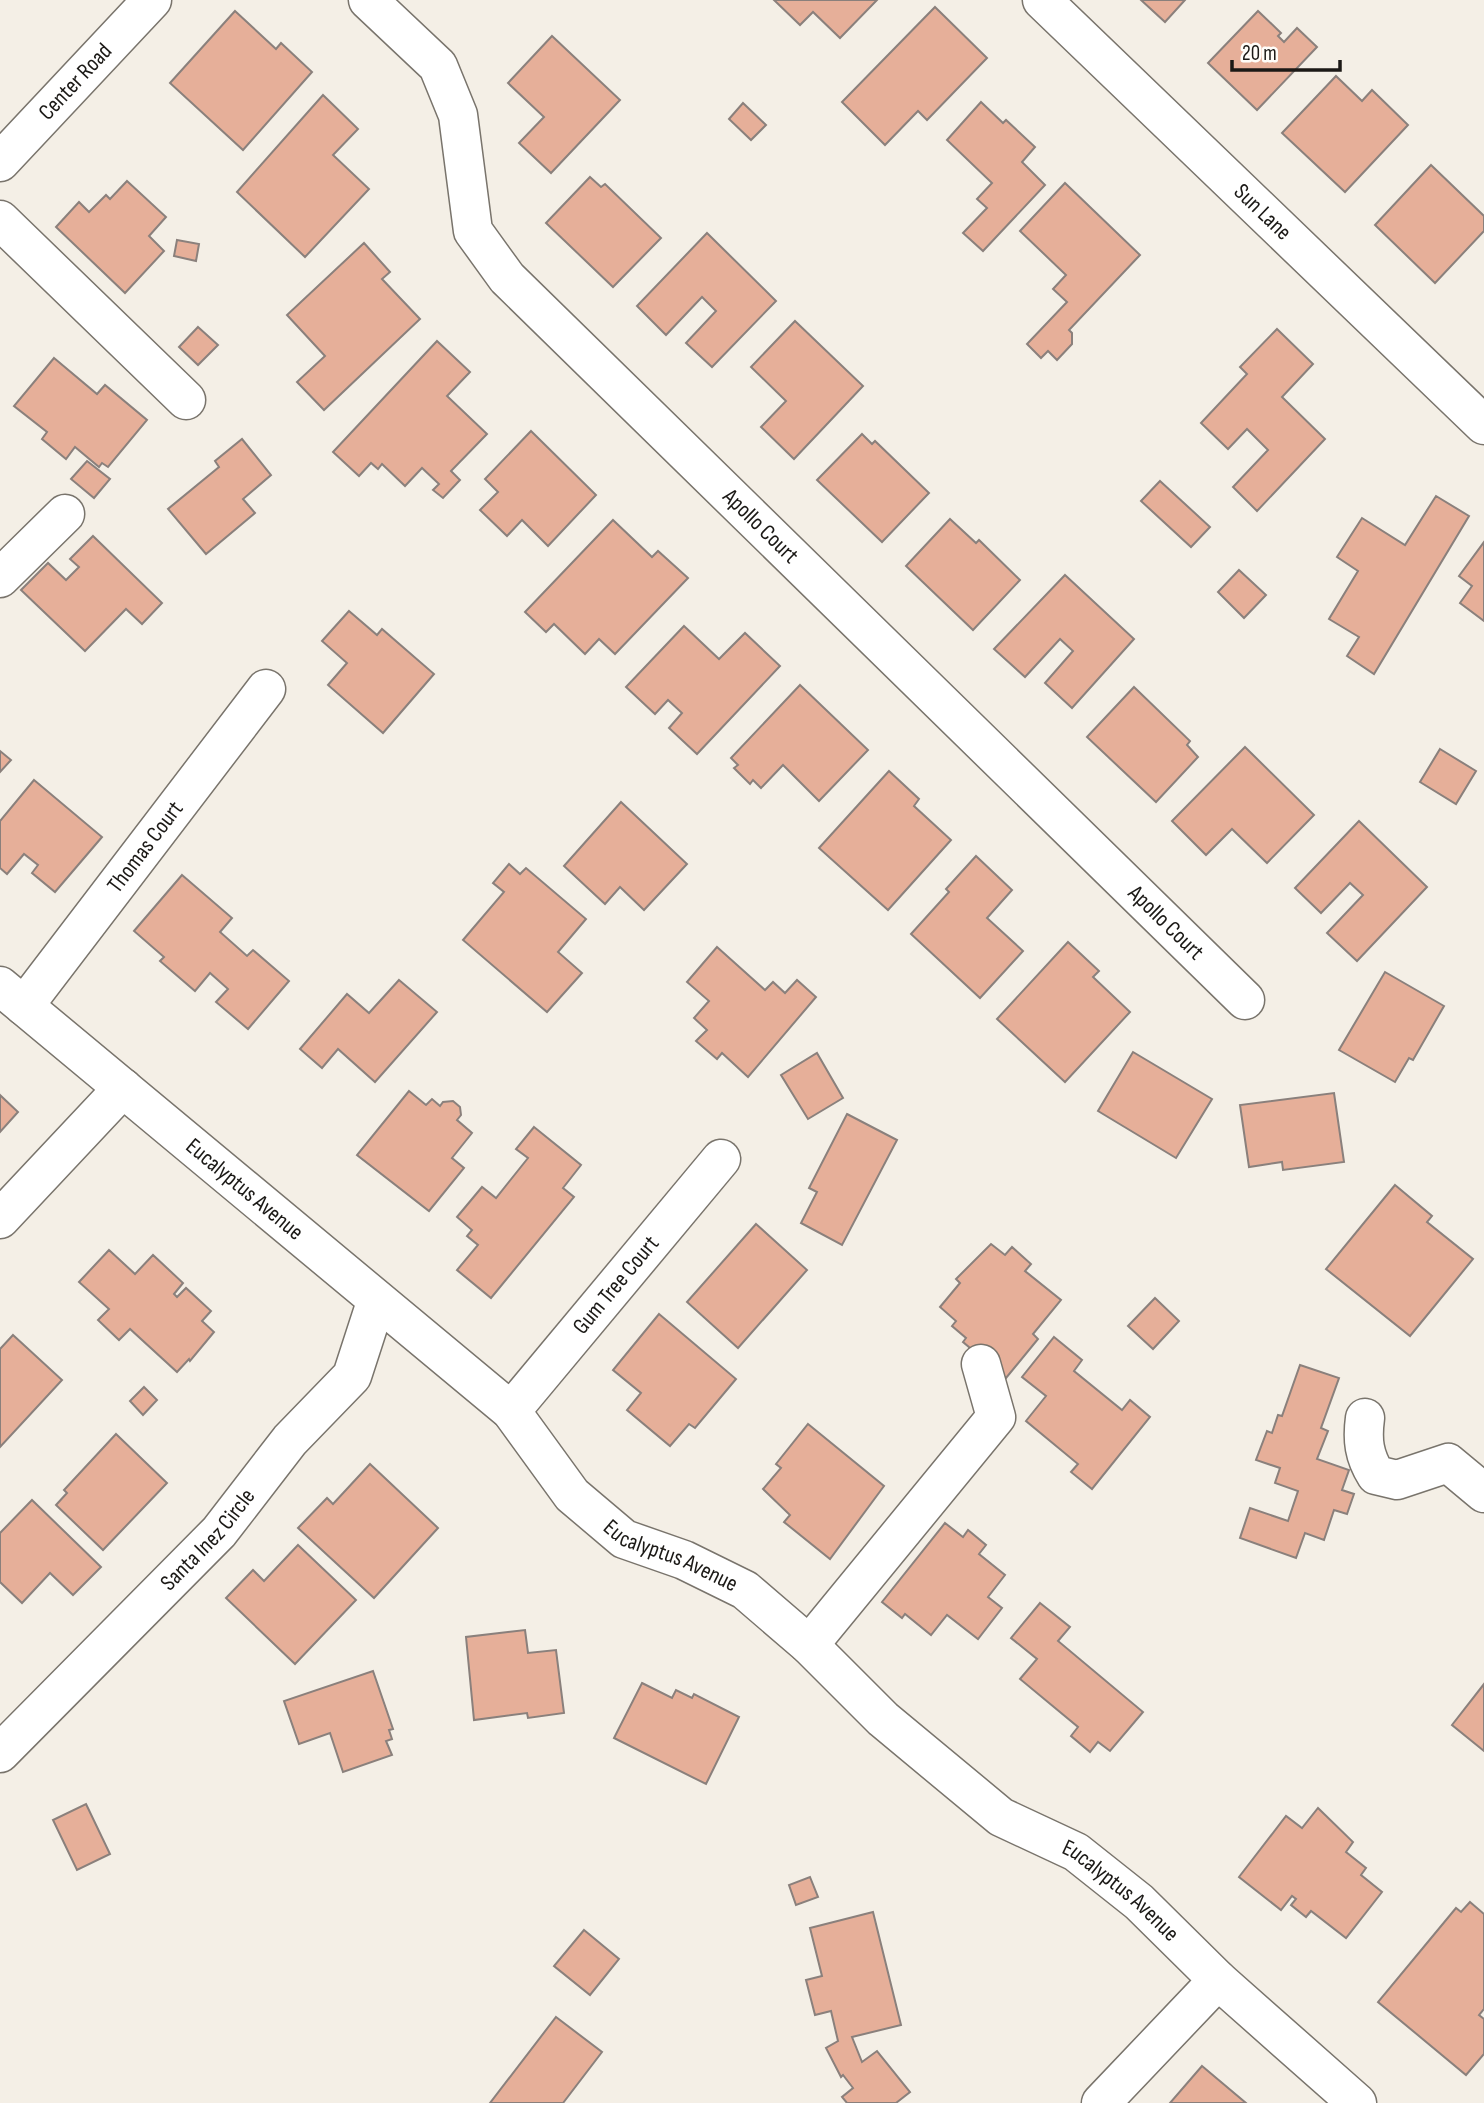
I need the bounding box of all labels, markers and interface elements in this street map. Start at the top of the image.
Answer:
scale bar [1232,28,1340,72]
street label: Center Road [33,38,118,126]
text: 20 m [1242,41,1277,66]
street label: Sun Lane [1228,178,1297,246]
street label: Apollo Court [716,482,804,569]
street label: Thomas Court [101,796,189,899]
street label: Apollo Court [1121,879,1210,966]
street label: Eucalyptus Avenue [180,1132,309,1246]
street label: Gum Tree Court [567,1230,665,1340]
street label: Santa Inez Circle [155,1483,261,1597]
street label: Eucalyptus Avenue [598,1514,742,1598]
street label: Eucalyptus Avenue [1058,1834,1185,1947]

